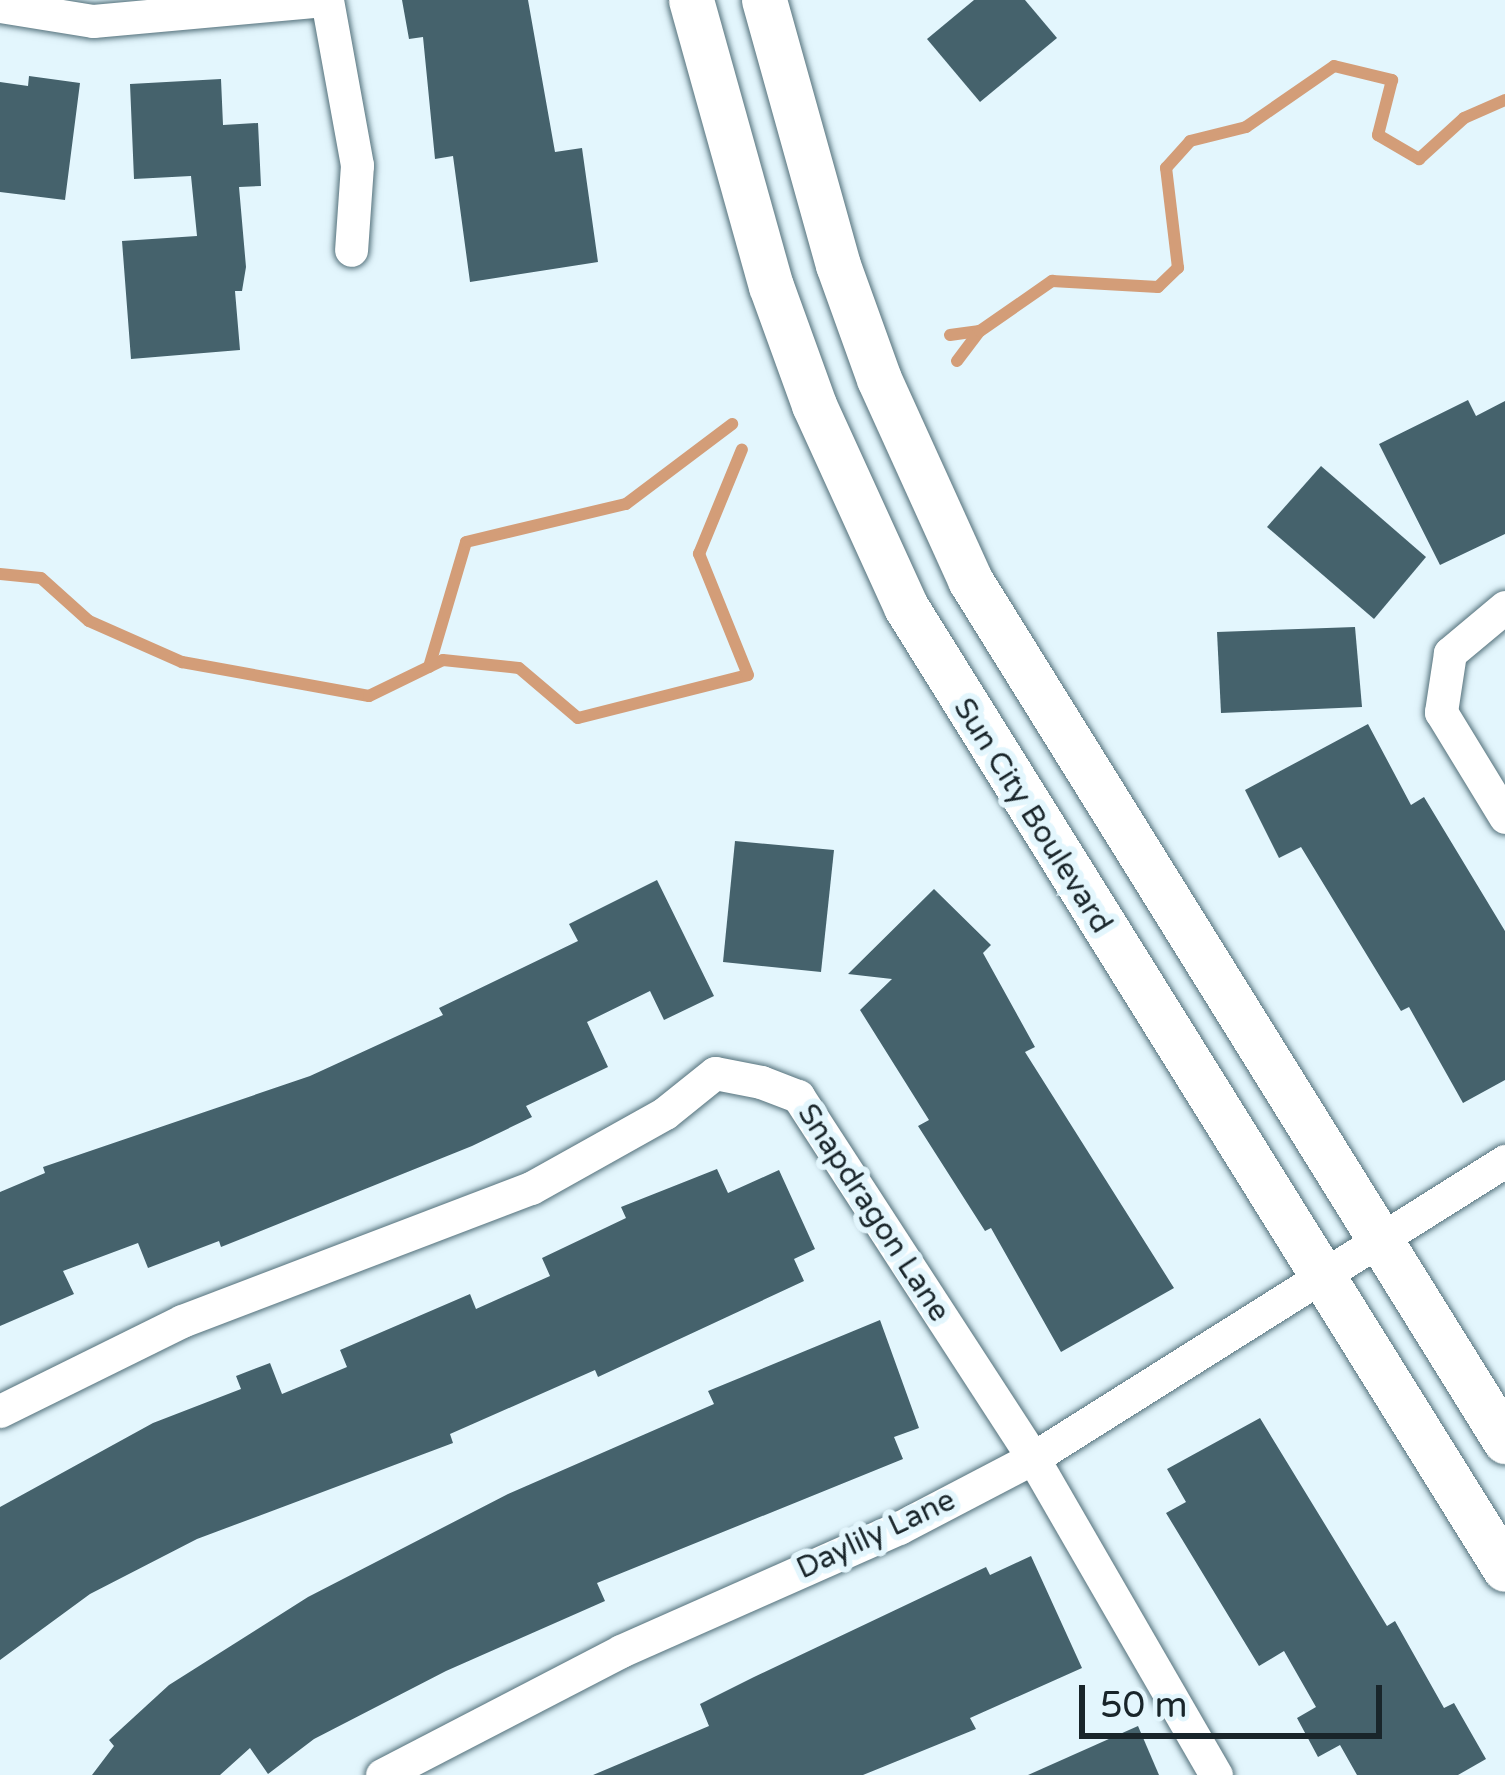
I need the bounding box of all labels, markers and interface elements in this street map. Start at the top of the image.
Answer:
street label: Sun City Boulevard [945,692,1119,940]
street label: Snapdragon Lane [789,1097,957,1329]
street label: Daylily Lane [791,1483,961,1587]
scale bar [1085,1661,1388,1735]
text: 50 m [1100,1684,1188,1727]

